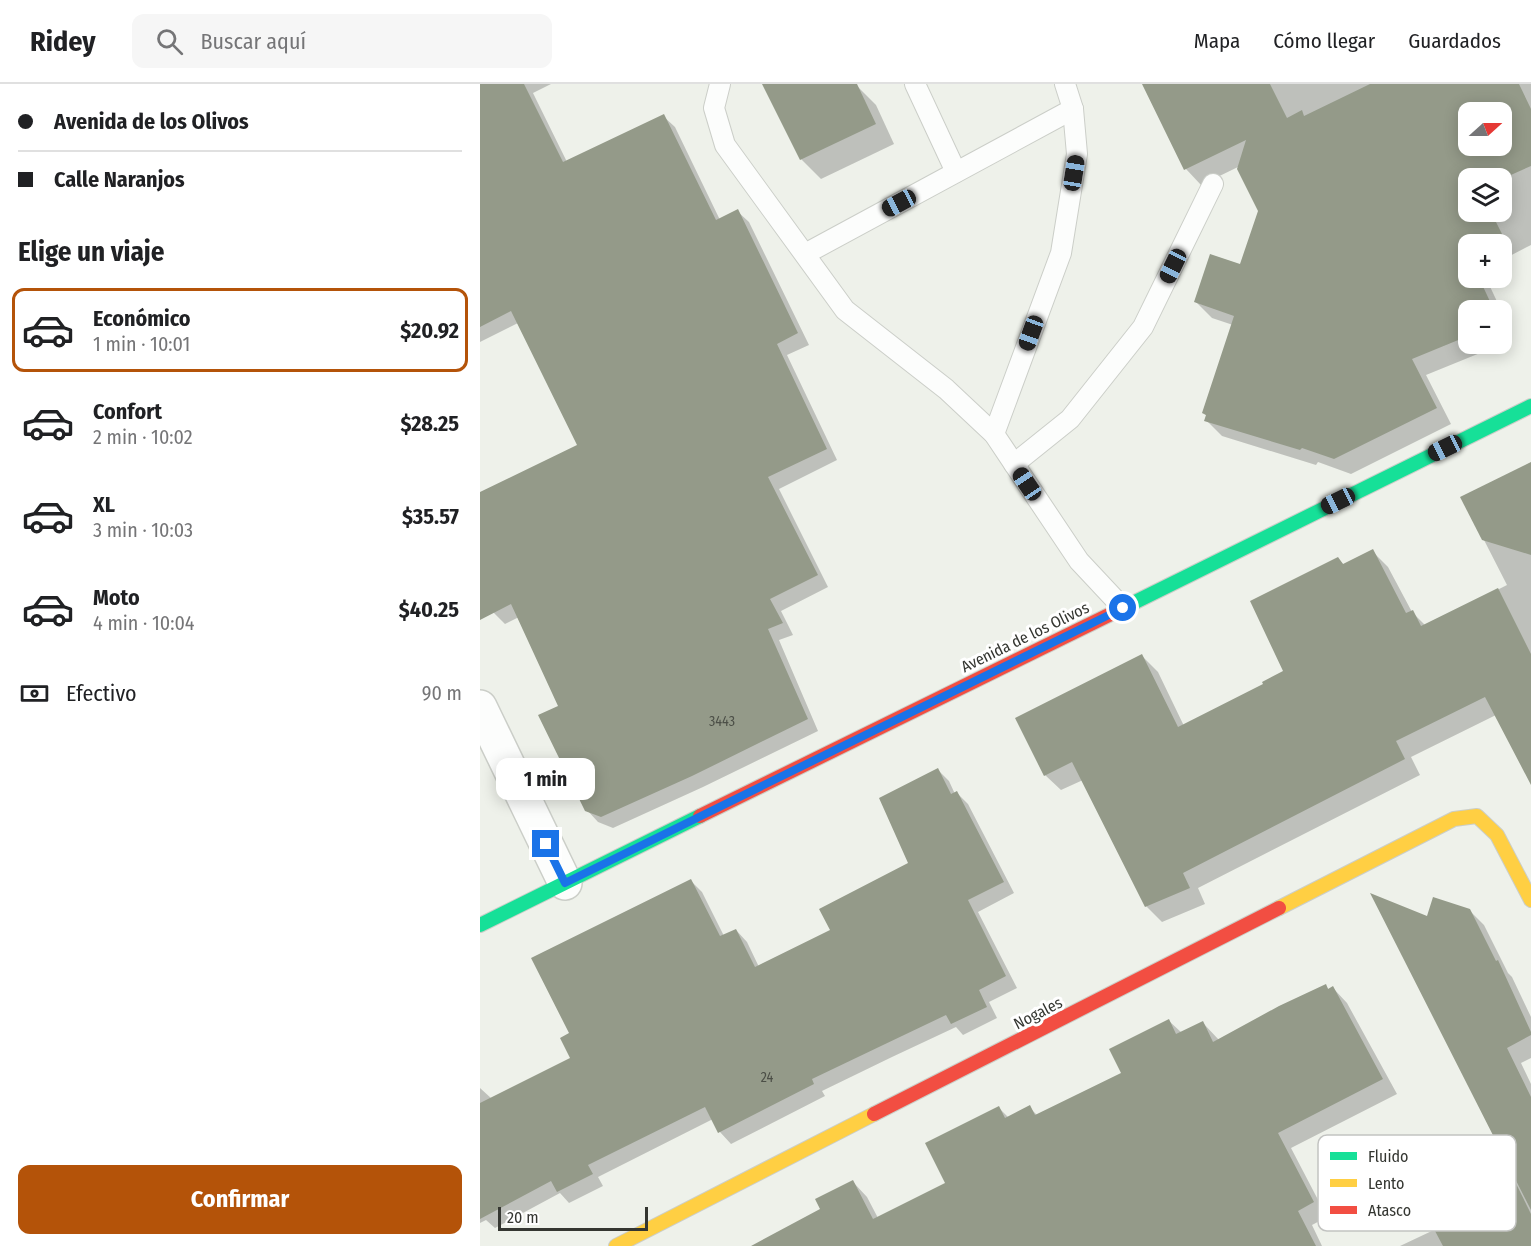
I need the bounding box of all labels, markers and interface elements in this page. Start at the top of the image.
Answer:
search box [132,14,552,68]
text: Ridey [30,25,96,58]
icon: search [153,25,186,58]
text: Buscar aquí [201,28,306,55]
text: Mapa [1194,28,1240,54]
text: Cómo llegar [1273,28,1375,54]
text: Guardados [1408,28,1501,54]
north arrow [1458,102,1512,156]
map controls [1458,102,1512,354]
text: Avenida de los Olivos [54,108,249,135]
car [1062,154,1086,192]
text: Calle Naranjos [54,166,185,193]
button: layers [1458,168,1512,222]
car [879,187,919,219]
button: + [1458,234,1512,288]
text: Elige un viaje [18,236,164,268]
car [1157,246,1189,286]
button: − [1458,300,1512,354]
icon: car [21,303,75,357]
text: Económico [93,305,191,332]
car [1016,313,1046,353]
text: $20.92 [400,317,459,344]
text: 1 min · 10:01 [93,332,190,356]
icon: car [21,396,75,450]
text: Confort [93,398,162,425]
text: $28.25 [400,410,459,437]
text: 2 min · 10:02 [93,425,193,449]
car [1425,432,1465,464]
car [1009,464,1045,504]
car [1318,485,1358,517]
icon: car [21,489,75,543]
text: XL [93,491,115,518]
text: $35.57 [402,503,459,530]
text: 3 min · 10:03 [93,518,193,542]
icon: car [21,582,75,636]
text: Moto [93,584,140,611]
route start [1109,594,1136,621]
text: $40.25 [399,596,459,623]
street label: Avenida de los Olivos [958,598,1092,676]
text: 4 min · 10:04 [93,611,195,635]
icon: cash [18,677,51,710]
text: Efectivo [66,680,137,707]
text: 90 m [422,681,462,705]
house number: 3443 [709,713,735,730]
callout: 1 min [496,757,596,799]
text: 1 min [524,767,567,791]
route end [532,830,559,857]
street label: Nogales [1011,993,1066,1033]
house number: 24 [761,1069,774,1086]
legend [1318,1135,1516,1231]
text: Fluido [1368,1147,1408,1166]
button: Confirmar [18,1165,462,1234]
text: Lento [1368,1174,1404,1193]
text: Atasco [1368,1201,1411,1220]
scale bar [498,1204,648,1232]
text: 20 m [507,1208,538,1227]

